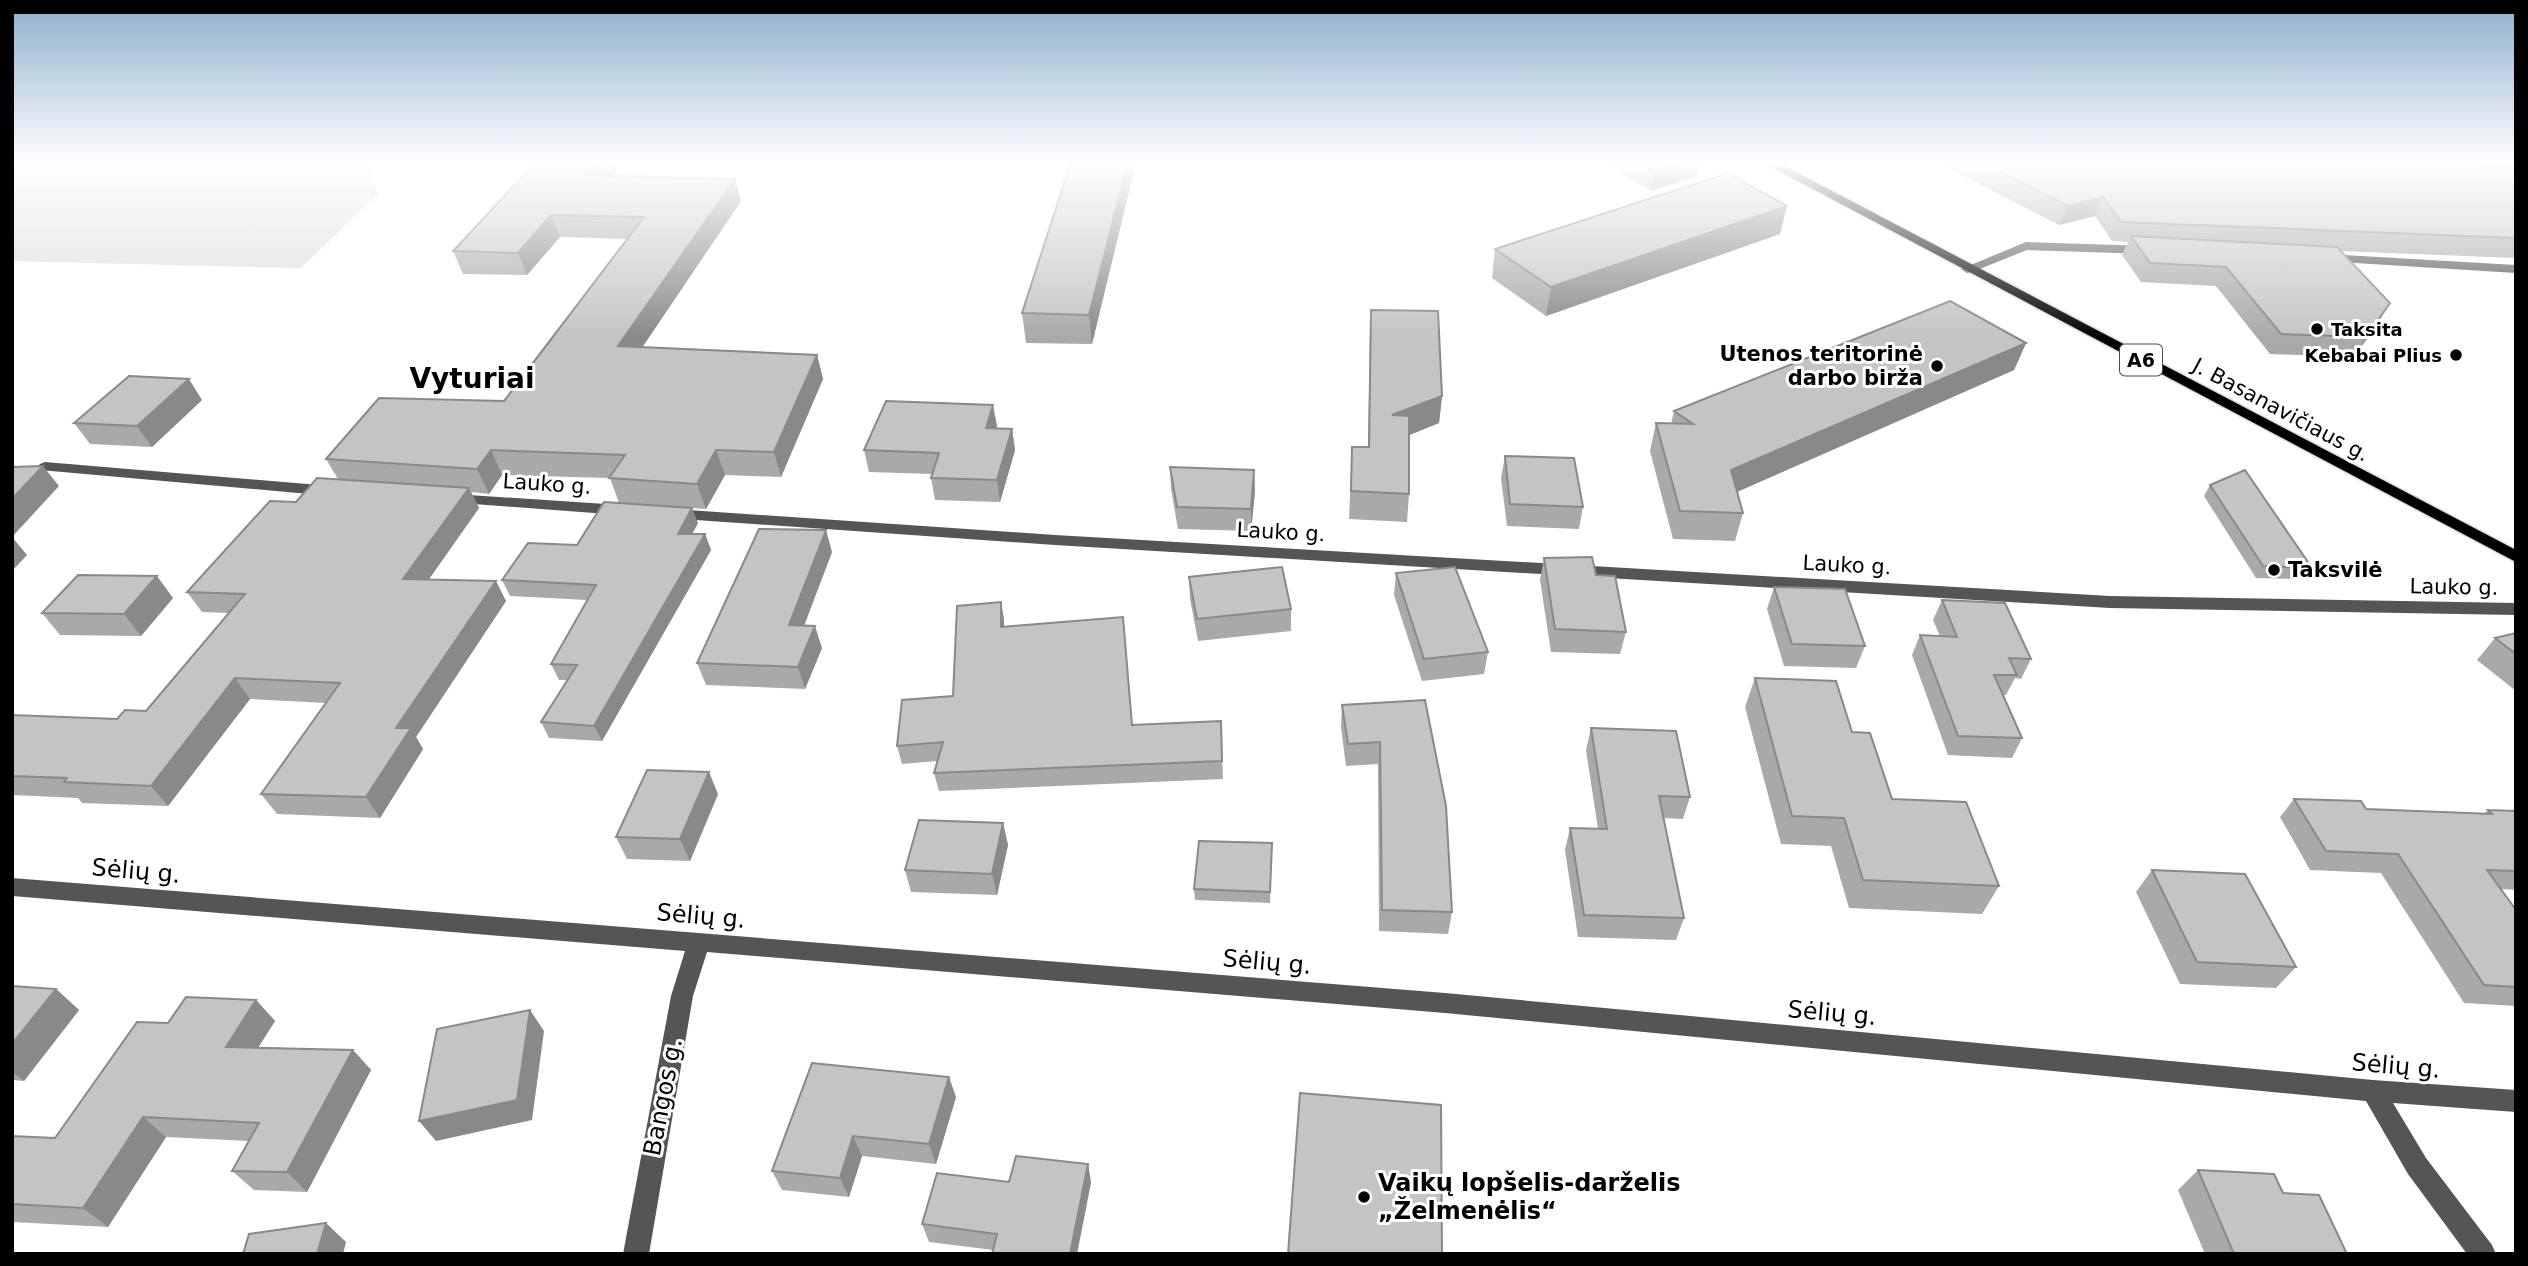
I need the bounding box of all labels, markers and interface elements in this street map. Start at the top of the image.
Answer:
place label: Taksita [2331,319,2403,340]
marker: Taksita [2309,321,2325,337]
place label: Utenos teritorinė darbo birža [1719,342,1923,390]
road number: A6 [2120,344,2162,376]
place label: Kebabai Plius [2305,345,2442,366]
marker: Kebabai Plius [2448,347,2464,363]
street label: J. Basanavičiaus g. [2187,352,2373,467]
marker: Utenos teritorinė darbo birža [1929,358,1945,374]
district label: Vyturiai [409,362,535,395]
street label: Lauko g. [502,469,592,499]
street label: Lauko g. [1236,518,1326,546]
street label: Lauko g. [1802,551,1892,579]
place label: Taksvilė [2288,558,2383,582]
marker: Taksvilė [2266,562,2282,578]
street label: Lauko g. [2409,574,2499,600]
street label: Sėlių g. [90,853,182,889]
street label: Sėlių g. [655,898,747,934]
street label: Sėlių g. [1221,944,1313,980]
street label: Sėlių g. [1786,995,1878,1031]
street label: Bangos g. [638,1036,688,1158]
street label: Sėlių g. [2350,1048,2442,1084]
place label: Vaikų lopšelis-darželis „Želmenėlis“ [1378,1169,1680,1225]
marker: Vaikų lopšelis-darželis „Želmenėlis“ [1356,1189,1372,1205]

